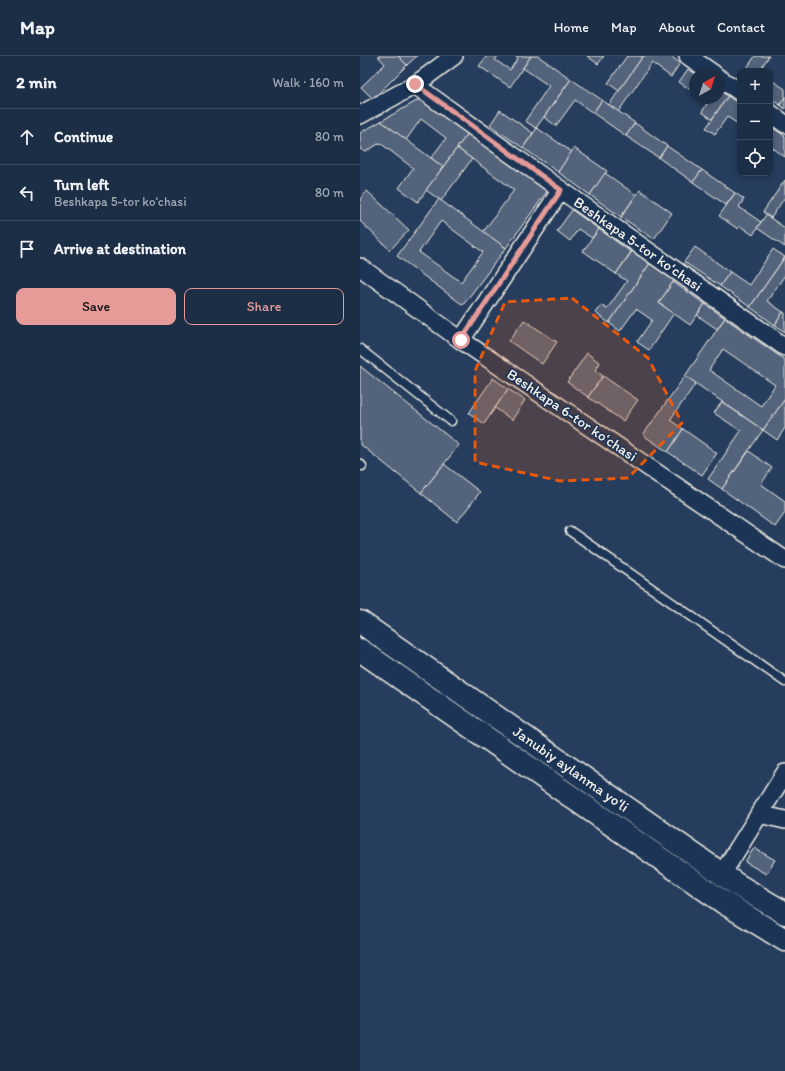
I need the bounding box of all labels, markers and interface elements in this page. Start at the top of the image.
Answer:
text: Map [20,16,55,39]
text: Home [554,19,589,36]
text: Map [611,19,637,36]
text: About [659,19,695,36]
text: Contact [717,19,765,36]
north arrow [689,68,725,104]
map controls [737,68,773,176]
button: + [737,68,773,104]
text: 2 min [16,72,56,92]
text: Walk · 160 m [273,75,344,90]
route end [406,75,424,93]
button: − [737,104,773,140]
icon: ahead [16,126,38,148]
text: Continue [54,128,113,146]
text: 80 m [315,129,344,144]
button: locate [737,140,773,176]
text: Turn left [54,176,109,194]
icon: left [16,182,38,204]
text: 80 m [315,185,344,200]
street label: Beshkapa 5-tor koʻchasi [570,193,706,295]
text: Beshkapa 5-tor koʻchasi [54,194,187,209]
icon: arrive [16,238,38,260]
text: Arrive at destination [54,240,186,258]
button: Save [16,288,176,325]
button: Share [184,288,344,325]
route start [452,331,470,349]
street label: Beshkapa 6-tor koʻchasi [504,365,640,465]
street label: Janubiy aylanma yoʻli [510,722,632,816]

